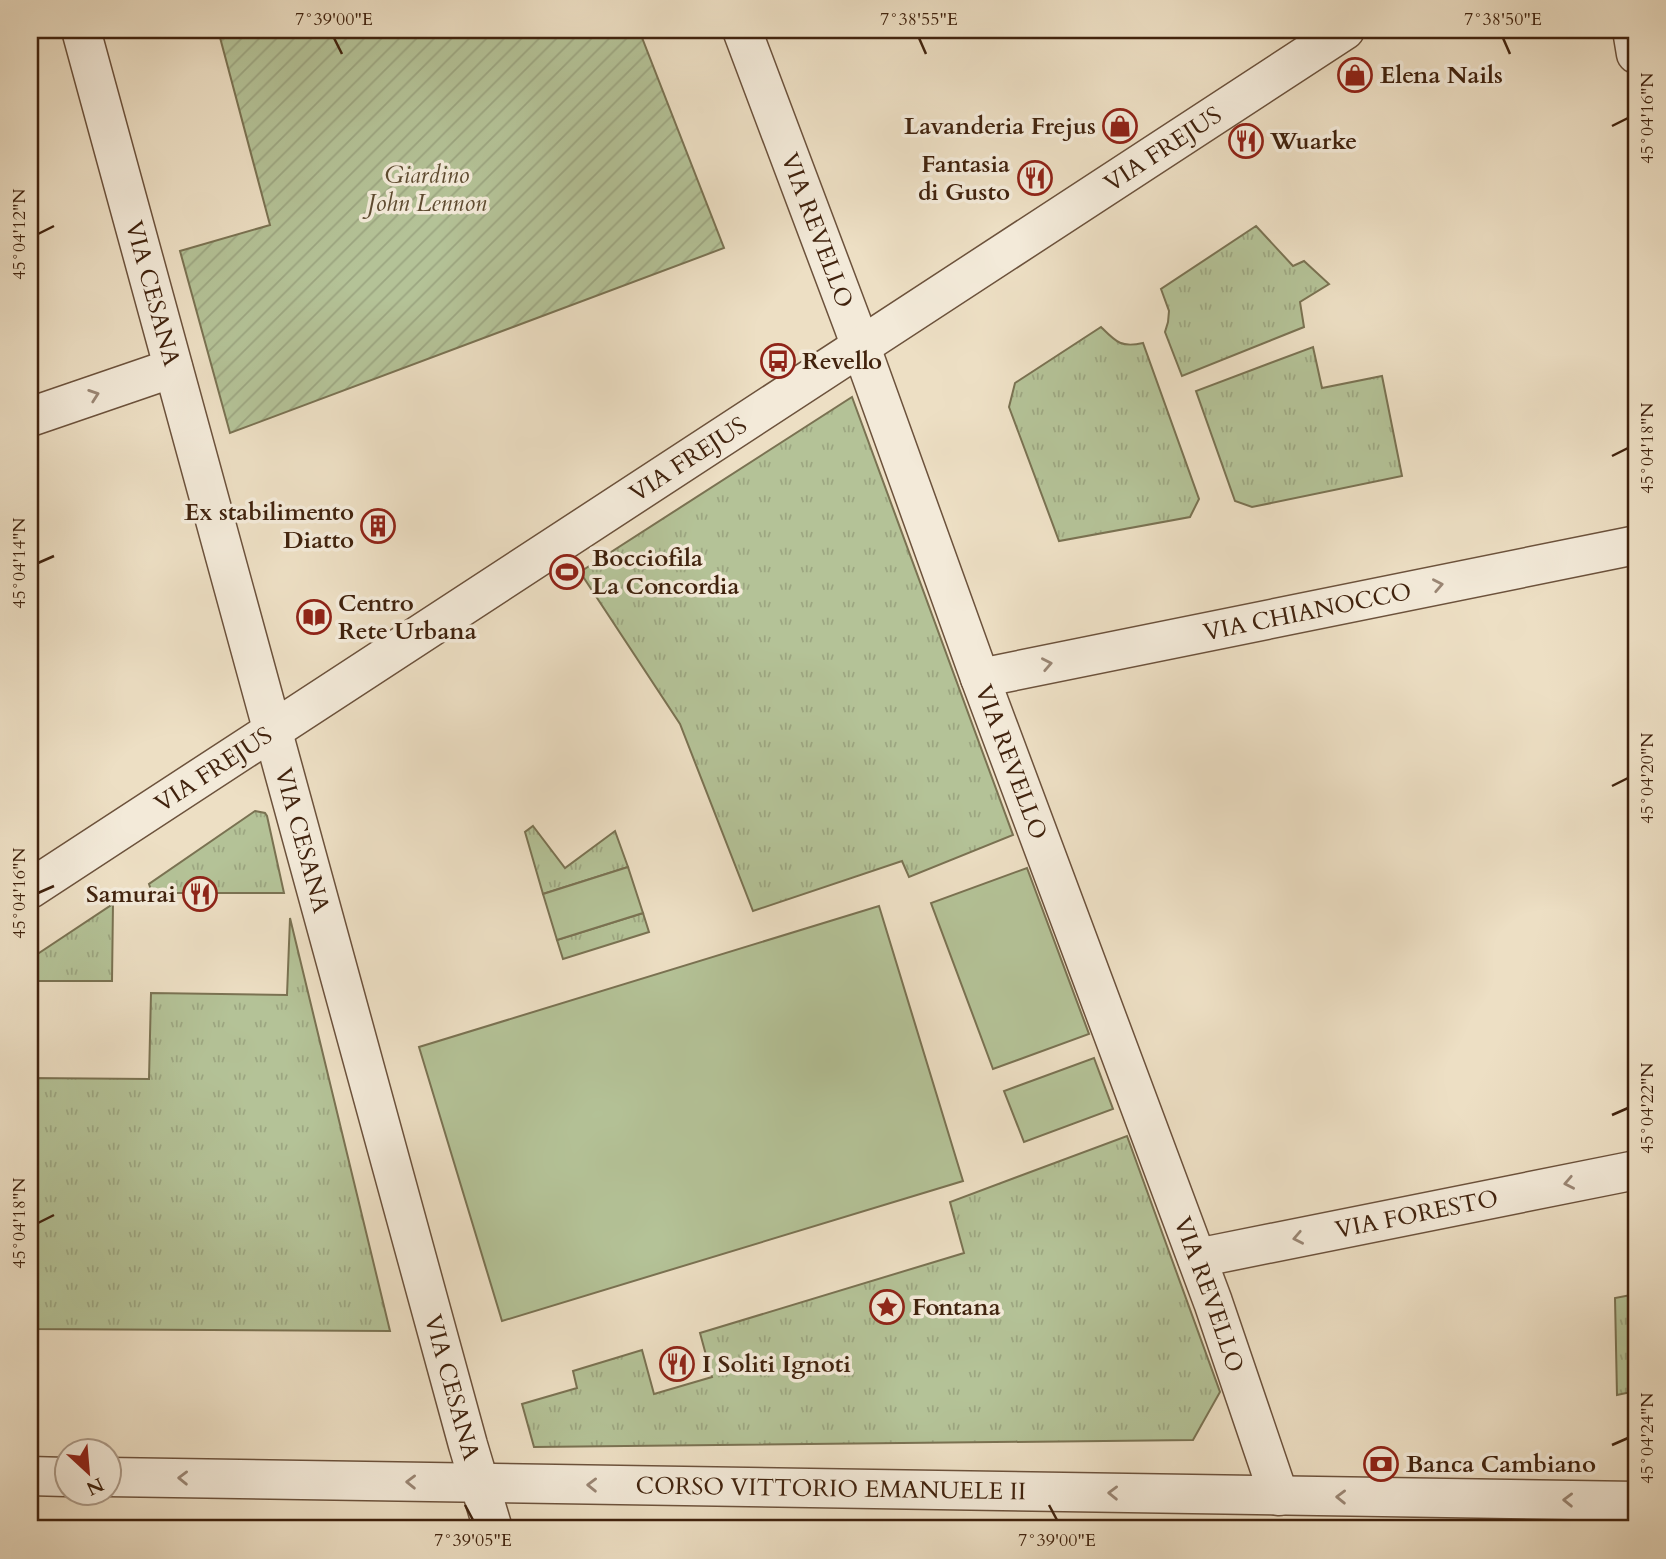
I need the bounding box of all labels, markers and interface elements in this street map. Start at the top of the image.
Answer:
text: 7°39'00"E [295,7,373,32]
text: 7°38'55"E [880,7,958,32]
text: 7°38'50"E [1464,7,1542,32]
shop icon: Elena Nails [1336,56,1374,94]
place label: Elena Nails [1380,59,1503,92]
text: 45°04'16"N [1635,72,1660,164]
street label: VIA FREJUS [1098,99,1228,200]
shop icon: Lavanderia Frejus [1101,107,1139,145]
place label: Lavanderia Frejus [904,110,1096,143]
restaurant icon: Wuarke [1227,122,1265,160]
place label: Wuarke [1269,125,1357,158]
street label: VIA REVELLO [773,148,862,312]
place label: Fantasia di Gusto [918,148,1010,209]
park label: Giardino John Lennon [362,159,487,220]
restaurant icon: Fantasia di Gusto [1016,159,1054,197]
text: 45°04'12"N [7,188,32,280]
street label: VIA CESANA [117,217,189,371]
bus stop icon: Revello [759,342,797,380]
place label: Revello [802,345,882,378]
one-way arrow [88,389,100,403]
text: 45°04'18"N [1635,402,1660,494]
street label: VIA FREJUS [623,409,753,510]
place label: Ex stabilimento Diatto [184,496,354,557]
building icon: Ex stabilimento Diatto [359,507,397,545]
text: 45°04'14"N [7,517,32,609]
place label: Bocciofila La Concordia [592,542,739,603]
sports icon: Bocciofila La Concordia [548,553,586,591]
street label: VIA CHIANOCCO [1200,574,1414,649]
one-way arrow [1432,578,1444,593]
place label: Centro Rete Urbana [338,587,477,648]
library icon: Centro Rete Urbana [295,598,333,636]
one-way arrow [1041,658,1053,673]
street label: VIA REVELLO [967,680,1055,844]
street label: VIA FREJUS [148,719,279,820]
text: 45°04'20"N [1635,732,1660,824]
street label: VIA CESANA [267,764,338,917]
text: 45°04'16"N [7,847,32,939]
restaurant icon: Samurai [181,875,219,913]
place label: Samurai [86,878,176,911]
text: 45°04'22"N [1635,1062,1660,1154]
one-way arrow [1563,1175,1575,1190]
text: 45°04'18"N [7,1177,32,1269]
street label: VIA FORESTO [1332,1182,1501,1246]
street label: VIA REVELLO [1166,1212,1252,1377]
one-way arrow [1292,1229,1304,1244]
place icon: Fontana [868,1288,906,1326]
place label: Fontana [912,1291,1001,1324]
street label: VIA CESANA [417,1311,488,1465]
restaurant icon: I Soliti Ignoti [658,1345,696,1383]
place label: I Soliti Ignoti [702,1348,851,1381]
text: 45°04'24"N [1635,1392,1660,1484]
north arrow [52,1436,122,1506]
bank icon: Banca Cambiano [1362,1445,1400,1483]
place label: Banca Cambiano [1406,1448,1596,1481]
street label: CORSO VITTORIO EMANUELE II [635,1469,1026,1508]
text: N [81,1471,108,1502]
one-way arrow [177,1471,188,1486]
one-way arrow [405,1474,415,1490]
one-way arrow [586,1477,596,1493]
one-way arrow [1107,1485,1118,1501]
one-way arrow [1335,1489,1346,1504]
one-way arrow [1562,1492,1573,1508]
text: 7°39'05"E [434,1528,512,1553]
text: 7°39'00"E [1018,1528,1096,1553]

